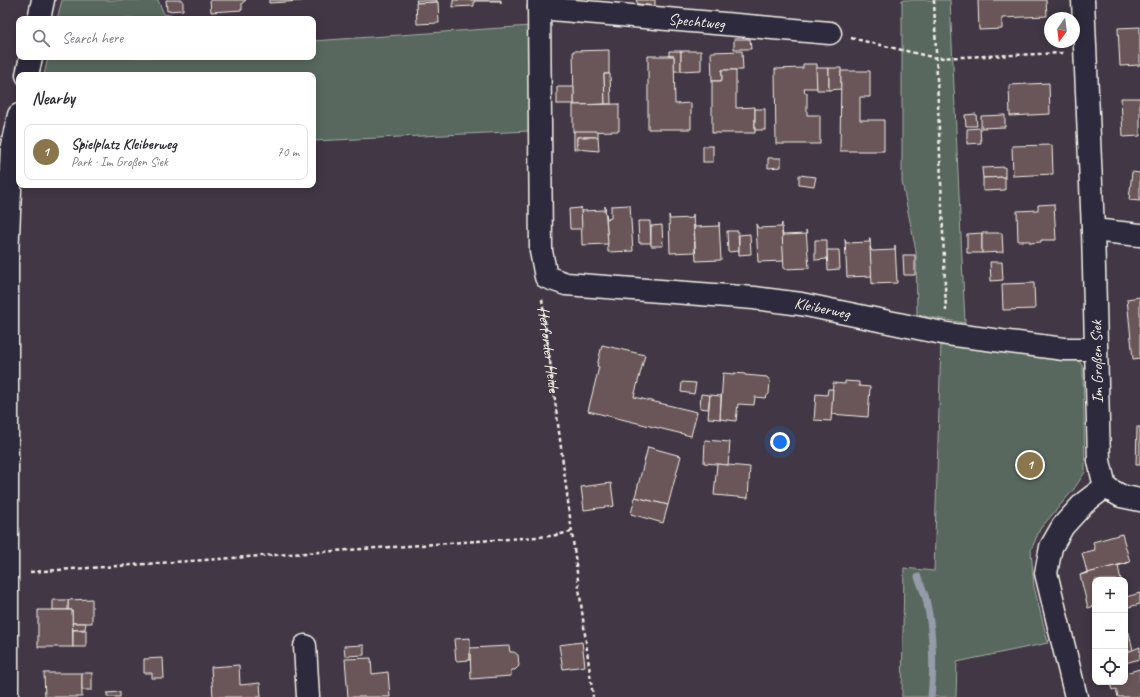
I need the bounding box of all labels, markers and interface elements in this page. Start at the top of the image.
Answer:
street label: Spechtweg [667,9,727,34]
north arrow [1044,12,1080,48]
search box [16,16,316,60]
icon: search [30,27,52,49]
text: Search here [62,29,123,48]
text: Nearby [32,88,75,109]
text: Spielplatz Kleiberweg [71,135,176,154]
text: 1 [43,144,49,160]
text: 70 m [277,144,299,160]
text: Park · Im Großen Siek [71,154,168,170]
street label: Kleiberweg [793,293,853,324]
street label: Herforder Heide [533,306,564,395]
street label: Im Großen Siek [1086,319,1108,404]
your location [770,432,790,452]
pin: 1 [1017,450,1043,480]
map controls [1092,577,1128,685]
button: + [1092,577,1128,613]
button: − [1092,613,1128,649]
button: locate [1092,649,1128,685]

